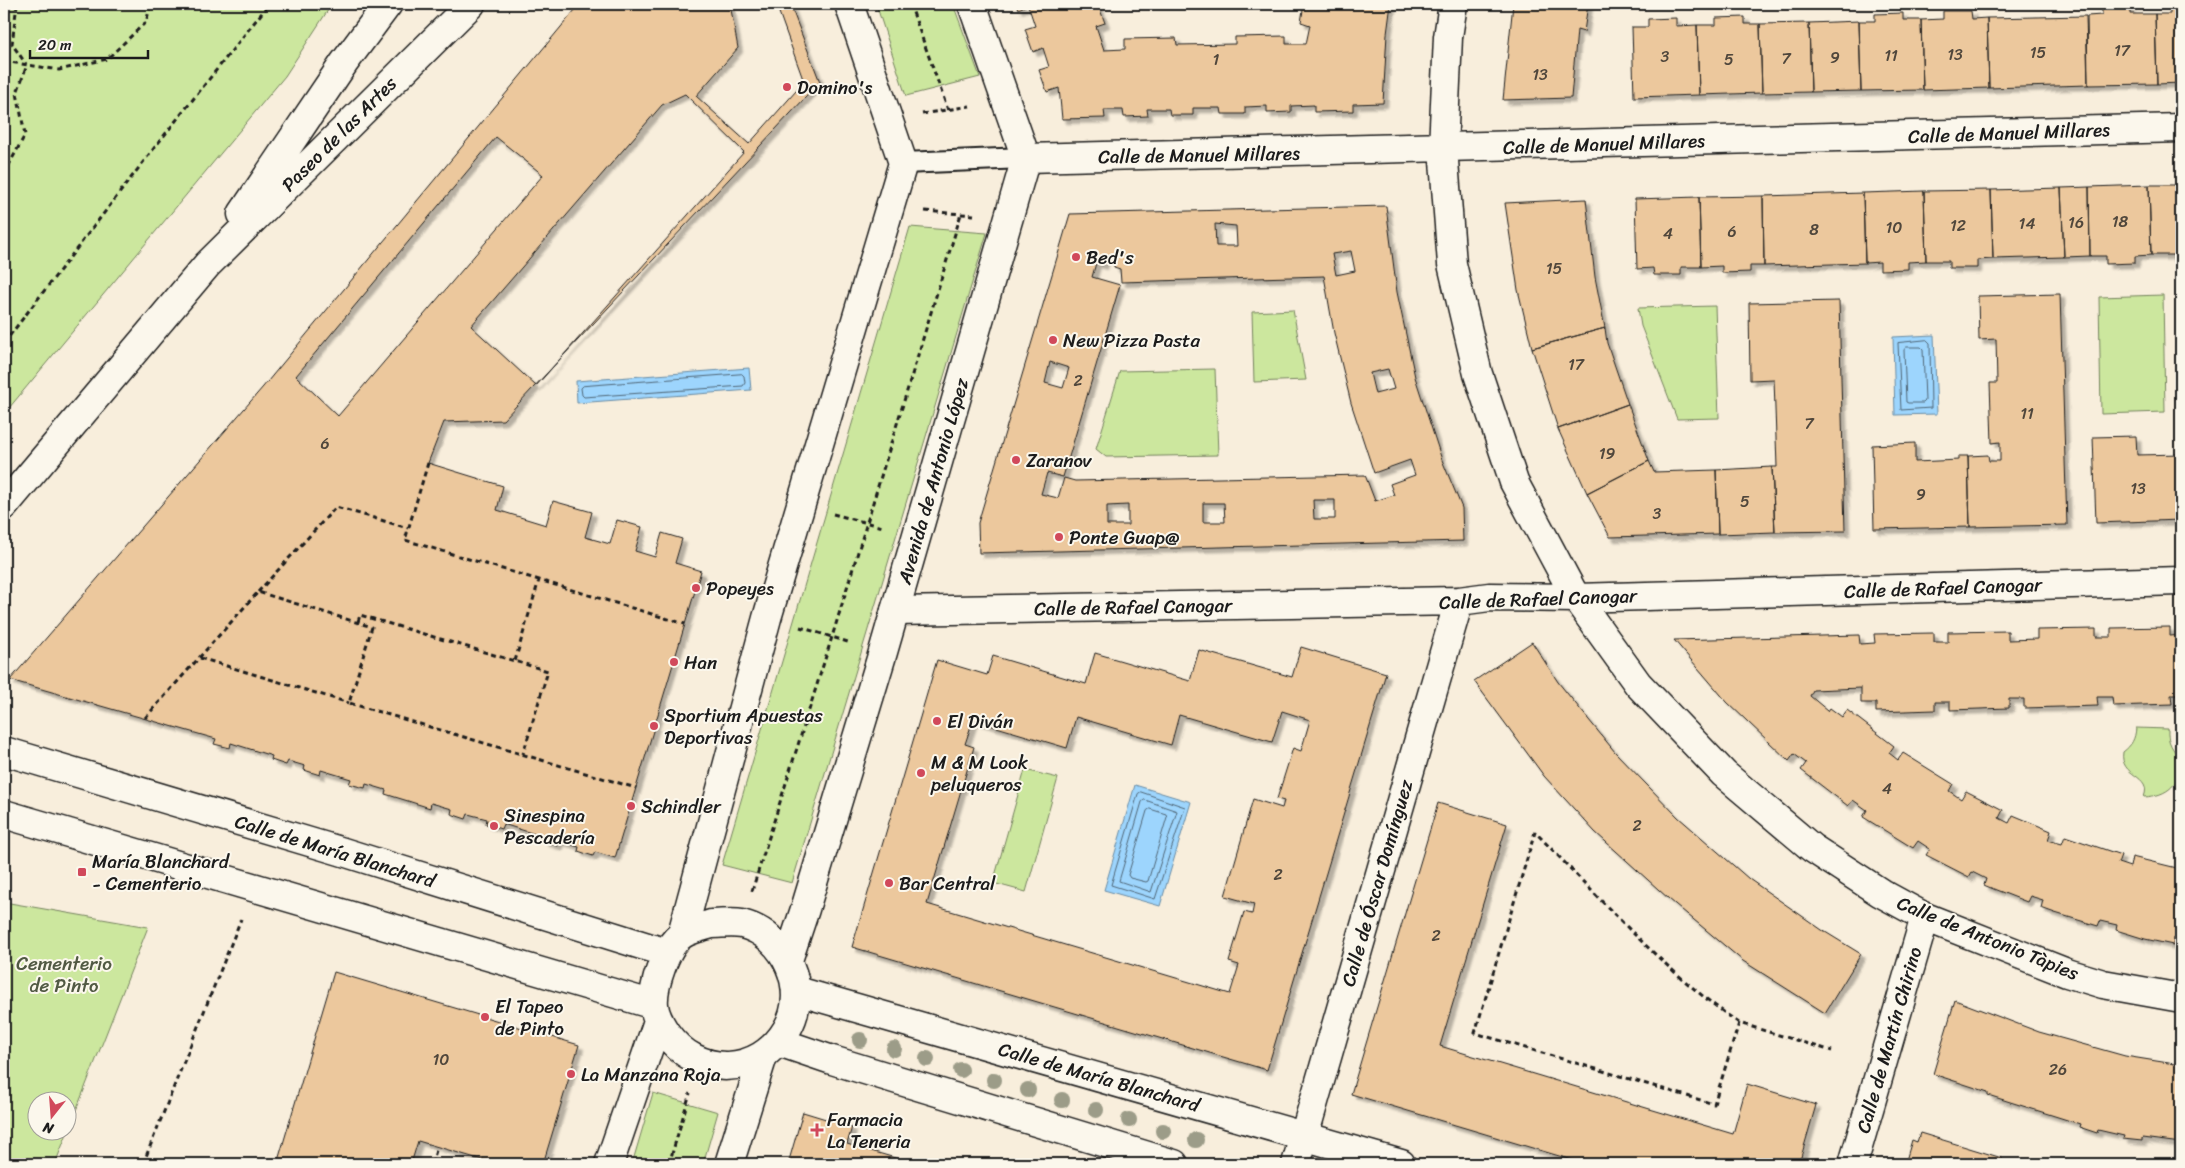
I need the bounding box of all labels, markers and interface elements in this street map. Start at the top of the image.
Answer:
scale bar [30,28,148,60]
text: 20 m [38,32,72,58]
house number: 17 [2114,36,2131,65]
house number: 15 [2030,38,2047,67]
house number: 13 [1947,40,1963,69]
house number: 11 [1884,41,1898,70]
house number: 3 [1661,42,1670,71]
house number: 9 [1830,43,1840,72]
house number: 7 [1781,44,1791,73]
house number: 1 [1213,45,1220,74]
house number: 5 [1724,45,1734,74]
house number: 13 [1532,60,1548,89]
street label: Paseo de las Artes [273,68,405,200]
place label: Domino's [797,71,873,104]
marker: Domino's [781,81,793,93]
street label: Calle de Manuel Millares [1908,113,2111,153]
street label: Calle de Manuel Millares [1503,124,1706,164]
street label: Calle de Manuel Millares [1098,137,1300,173]
house number: 18 [2112,207,2129,236]
house number: 16 [2068,208,2084,237]
house number: 14 [2019,209,2035,238]
house number: 12 [1950,211,1966,240]
house number: 10 [1886,213,1902,242]
house number: 8 [1809,215,1819,244]
house number: 6 [1727,217,1737,246]
house number: 4 [1663,219,1673,248]
place label: Bed's [1086,241,1134,274]
marker: Bed's [1070,251,1082,263]
house number: 15 [1546,254,1563,283]
place label: New Pizza Pasta [1063,324,1200,357]
marker: New Pizza Pasta [1047,334,1059,346]
house number: 17 [1568,350,1585,379]
house number: 2 [1073,366,1083,395]
street label: Avenida de Antonio López [887,373,978,589]
house number: 11 [2020,399,2034,428]
house number: 7 [1804,409,1814,438]
house number: 6 [320,429,330,458]
house number: 19 [1599,439,1616,468]
place label: Zaranov [1026,444,1093,477]
marker: Zaranov [1010,454,1022,466]
house number: 13 [2130,474,2146,503]
house number: 9 [1916,480,1926,509]
house number: 5 [1740,487,1750,516]
house number: 3 [1653,499,1662,528]
place label: Ponte Guap@ [1069,521,1180,554]
marker: Ponte Guap@ [1053,531,1065,543]
street label: Calle de Rafael Canogar [1844,568,2044,608]
place label: Popeyes [706,572,774,605]
street label: Calle de Rafael Canogar [1439,579,1639,619]
marker: Popeyes [690,582,702,594]
street label: Calle de Rafael Canogar [1034,589,1233,625]
place label: Han [684,646,717,679]
marker: Han [668,656,680,668]
place label: Sportium Apuestas Deportivas [664,699,823,754]
place label: El Diván [947,705,1013,738]
marker: El Diván [931,715,943,727]
marker: Sportium Apuestas Deportivas [648,720,660,732]
place label: M & M Look peluqueros [930,746,1029,801]
marker: M & M Look peluqueros [915,767,927,779]
house number: 4 [1882,774,1892,803]
street label: Calle de Óscar Domínguez [1332,775,1423,990]
place label: Schindler [641,790,722,823]
place label: Sinespina Pescadería [504,799,595,854]
marker: Schindler [625,800,637,812]
street label: Calle de María Blanchard [231,805,441,898]
house number: 2 [1632,811,1642,840]
marker: Sinespina Pescadería [488,820,500,832]
place label: María Blanchard - Cementerio [92,845,231,900]
house number: 2 [1273,860,1283,889]
marker: María Blanchard - Cementerio [76,866,88,878]
place label: Bar Central [899,867,996,900]
marker: Bar Central [883,877,895,889]
street label: Calle de Antonio Tàpies [1892,886,2084,990]
house number: 2 [1431,921,1441,950]
street label: Calle de Martín Chirino [1847,943,1931,1137]
park label: Cementerio de Pinto [16,947,112,1002]
place label: El Tapeo de Pinto [495,990,564,1045]
marker: El Tapeo de Pinto [479,1011,491,1023]
street label: Calle de María Blanchard [995,1032,1205,1122]
house number: 10 [433,1045,449,1074]
house number: 26 [2049,1055,2067,1084]
place label: La Manzana Roja [581,1058,721,1091]
marker: La Manzana Roja [565,1068,577,1080]
north arrow [28,1090,78,1140]
place label: Farmacia La Teneria [827,1103,911,1158]
text: N [40,1114,58,1142]
marker: Farmacia La Teneria [811,1124,823,1136]

